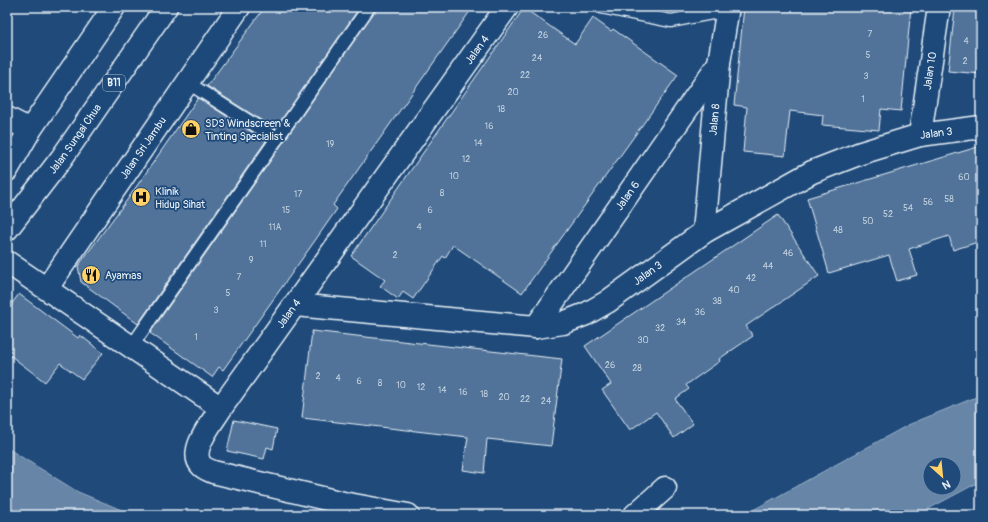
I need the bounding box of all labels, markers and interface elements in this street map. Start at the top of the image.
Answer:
house number: 7 [868,29,873,40]
house number: 26 [538,30,548,41]
street label: Jalan 4 [462,32,492,67]
house number: 4 [963,36,969,47]
house number: 5 [866,50,871,61]
street label: Jalan 10 [920,51,939,91]
house number: 24 [532,53,543,64]
house number: 2 [962,56,968,67]
house number: 22 [520,70,530,81]
house number: 3 [863,71,869,82]
road number: B11 [103,75,125,91]
house number: 20 [507,87,519,98]
house number: 1 [861,94,865,105]
street label: Jalan Sungai Chua [46,101,104,176]
street label: Jalan 8 [706,102,722,136]
house number: 18 [497,104,505,115]
street label: Jalan Sri Jambu [117,114,169,181]
place label: SDS Windscreen & Tinting Specialist [205,117,290,143]
shop icon: SDS Windscreen & Tinting Specialist [180,118,202,140]
house number: 16 [485,121,493,132]
street label: Jalan 3 [919,124,953,141]
house number: 14 [474,138,483,149]
house number: 19 [326,139,334,150]
house number: 12 [462,154,470,165]
house number: 10 [449,171,459,182]
house number: 60 [958,172,970,183]
street label: Jalan 6 [612,178,642,213]
place label: Klinik Hidup Sihat [155,185,206,211]
hospital icon: Klinik Hidup Sihat [130,186,152,208]
house number: 8 [440,188,445,199]
house number: 17 [294,189,302,200]
house number: 58 [944,194,954,205]
house number: 56 [923,197,933,208]
house number: 54 [903,203,914,214]
house number: 15 [282,205,290,216]
house number: 6 [427,205,433,216]
house number: 52 [883,209,893,220]
house number: 50 [862,216,874,227]
house number: 11A [269,222,282,233]
house number: 4 [416,222,422,233]
house number: 48 [833,225,843,236]
house number: 11 [259,239,267,250]
house number: 46 [783,248,793,259]
house number: 2 [392,250,398,261]
house number: 9 [249,255,254,266]
street label: Jalan 3 [630,258,664,288]
house number: 44 [763,261,774,272]
restaurant icon: Ayamas [80,264,102,286]
place label: Ayamas [105,269,141,282]
house number: 7 [237,272,242,283]
house number: 42 [746,273,756,284]
house number: 40 [728,285,740,296]
house number: 5 [226,288,231,299]
street label: Jalan 4 [274,296,304,330]
house number: 38 [712,296,722,307]
house number: 3 [213,305,219,316]
house number: 36 [695,307,705,318]
house number: 34 [676,317,687,328]
house number: 32 [655,323,665,334]
house number: 1 [194,332,198,343]
house number: 30 [637,335,649,346]
house number: 26 [605,360,615,371]
house number: 28 [632,363,642,374]
house number: 2 [315,371,321,382]
house number: 4 [335,373,341,384]
house number: 6 [356,376,362,387]
house number: 8 [378,378,383,389]
house number: 10 [396,380,406,391]
house number: 12 [417,382,425,393]
house number: 14 [438,385,447,396]
house number: 16 [459,387,467,398]
house number: 18 [480,389,488,400]
house number: 20 [498,392,510,403]
house number: 22 [520,394,530,405]
house number: 24 [541,396,552,407]
north arrow [922,456,962,496]
text: N [940,477,953,492]

